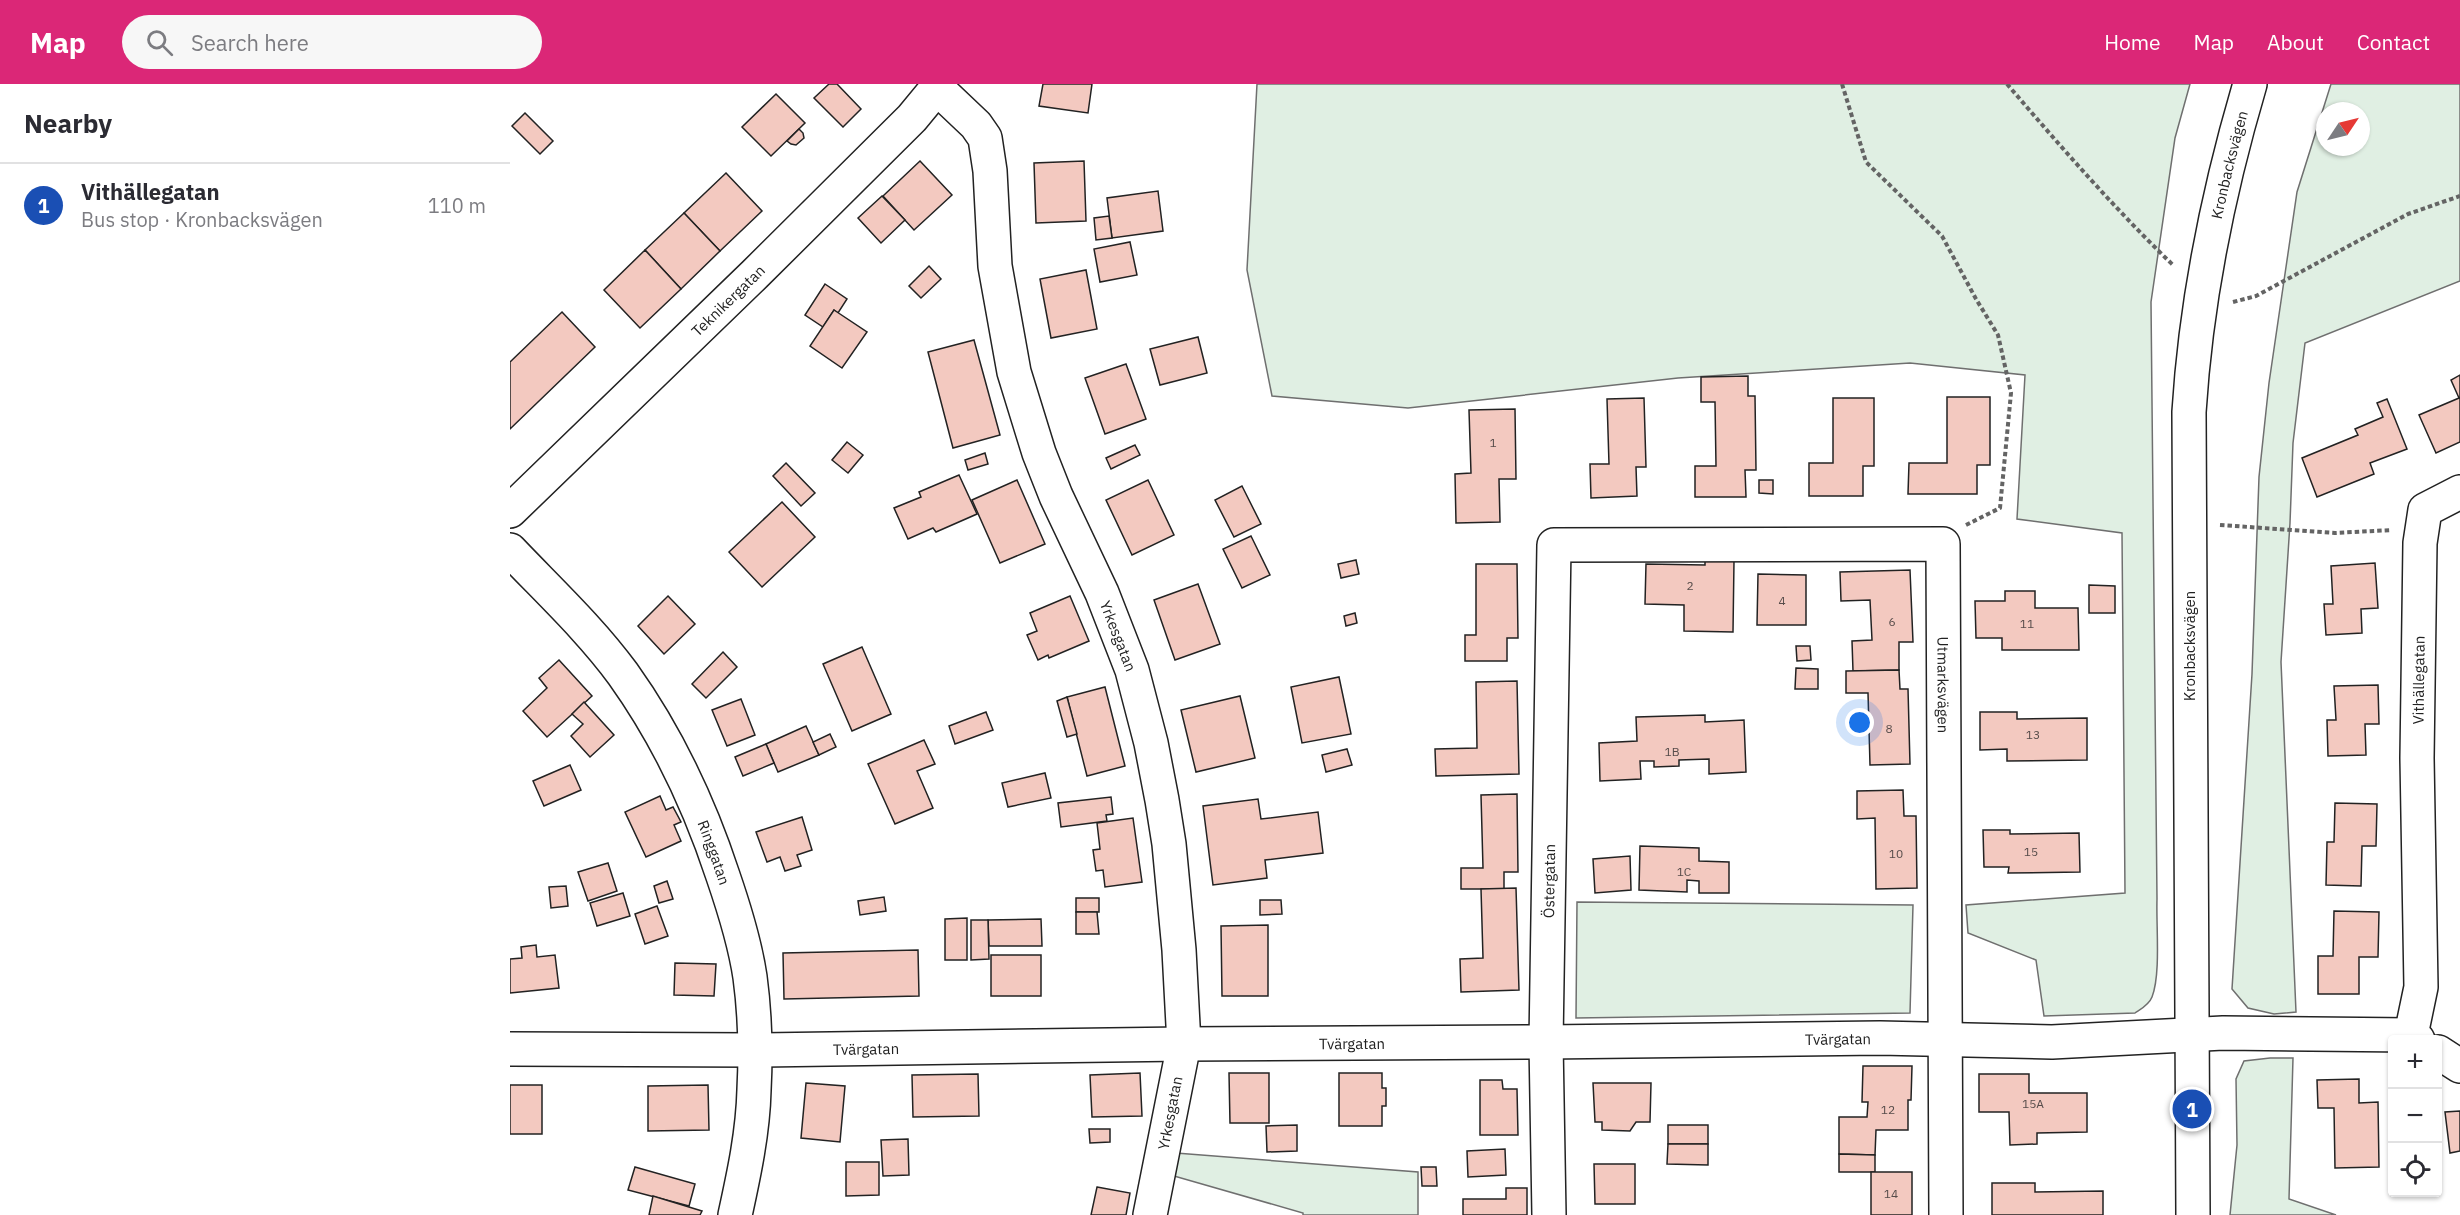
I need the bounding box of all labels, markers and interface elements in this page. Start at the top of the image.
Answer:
search box [122,15,542,69]
text: Map [30,24,86,61]
icon: search [143,26,176,59]
text: Search here [191,28,309,57]
text: Home [2104,28,2161,56]
text: Map [2194,28,2234,56]
text: About [2267,28,2324,56]
text: Contact [2357,28,2430,56]
north arrow [2316,102,2370,156]
text: Nearby [24,106,112,140]
street label: Kronbacksvägen [2206,108,2251,220]
text: Vithällegatan [81,177,220,206]
text: 1 [38,192,50,219]
text: 110 m [428,192,486,219]
text: Bus stop · Kronbacksvägen [81,206,323,233]
street label: Teknikergatan [687,261,768,340]
house number: 1 [1489,435,1497,450]
house number: 2 [1686,578,1694,593]
street label: Kronbacksvägen [2180,591,2199,701]
house number: 4 [1778,593,1786,608]
street label: Yrkesgatan [1096,598,1141,674]
house number: 6 [1888,614,1896,629]
house number: 11 [2020,616,2034,631]
street label: Utmarksvägen [1934,636,1953,733]
street label: Vithällegatan [2408,636,2428,725]
your location [1845,708,1874,737]
house number: 8 [1885,721,1893,736]
house number: 13 [2026,727,2040,742]
house number: 1B [1664,744,1680,759]
street label: Ringgatan [694,817,735,887]
street label: Östergatan [1538,844,1559,918]
house number: 15 [2024,844,2038,859]
house number: 10 [1889,846,1903,861]
house number: 1C [1677,864,1692,879]
street label: Tvärgatan [1805,1029,1871,1048]
street label: Tvärgatan [1319,1033,1385,1053]
map controls [2388,1035,2442,1197]
button: + [2388,1035,2442,1089]
street label: Tvärgatan [833,1038,899,1058]
street label: Yrkesgatan [1154,1075,1186,1151]
pin: 1 [2172,1086,2212,1132]
button: − [2388,1089,2442,1143]
house number: 15A [2022,1096,2044,1111]
house number: 12 [1881,1102,1895,1117]
button: locate [2388,1143,2442,1197]
house number: 14 [1884,1186,1898,1201]

